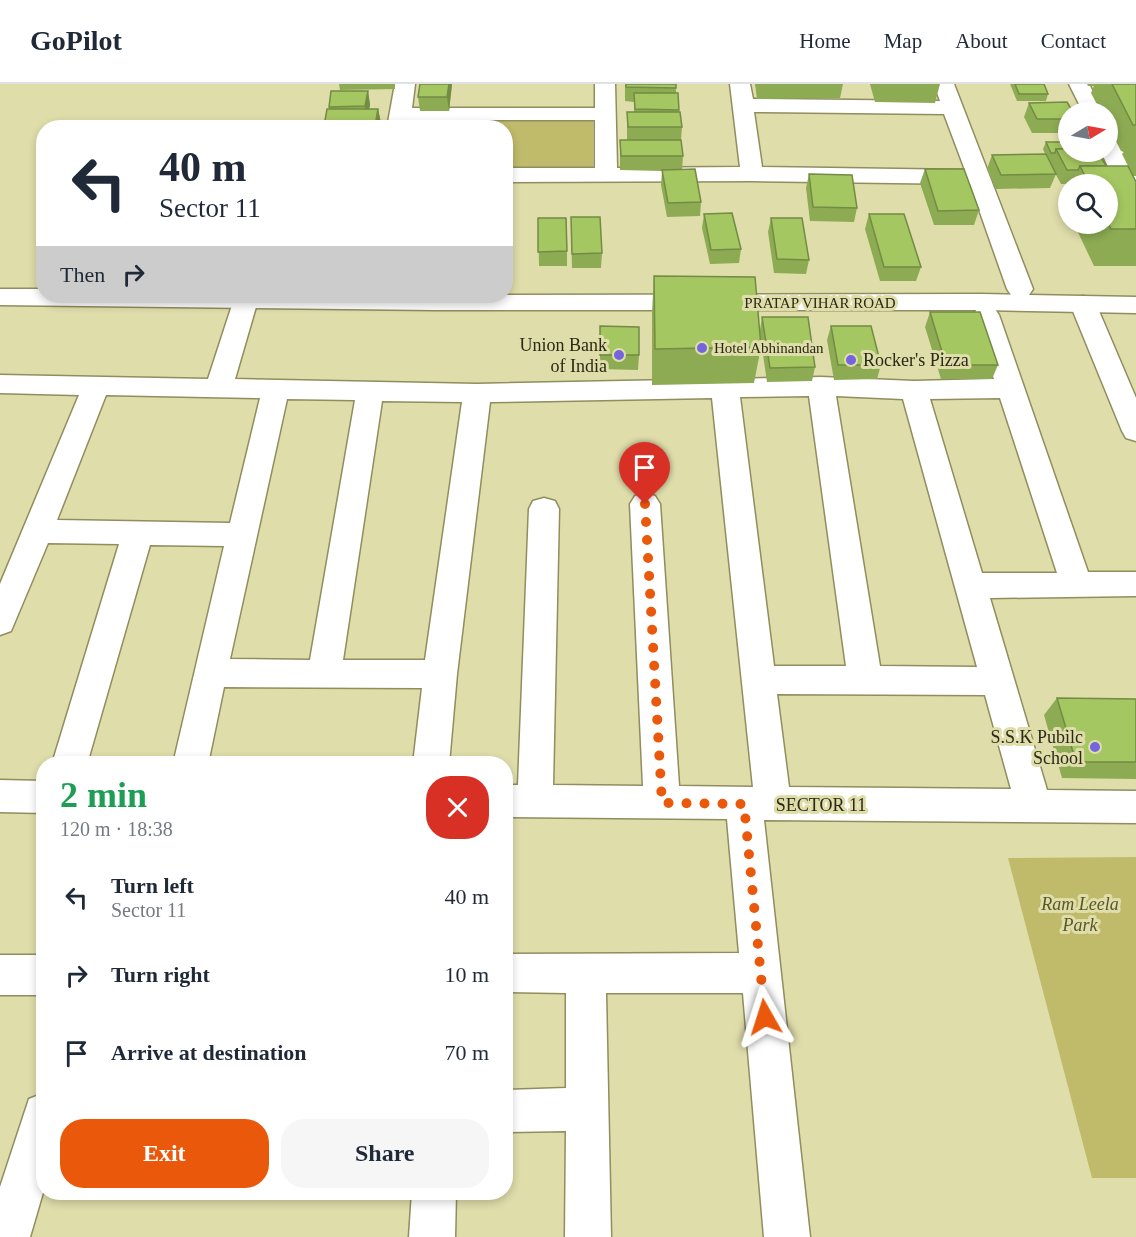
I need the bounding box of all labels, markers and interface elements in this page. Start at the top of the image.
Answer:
text: GoPilot [30,25,122,56]
text: Home [799,29,851,53]
text: Map [884,29,922,53]
text: About [955,29,1008,53]
text: Contact [1041,29,1106,53]
north arrow [1058,102,1118,162]
map controls [1058,102,1118,234]
icon: left [60,144,138,222]
text: 40 m [159,144,247,190]
button: search [1058,174,1118,234]
text: Sector 11 [159,193,261,223]
icon: right [117,258,150,291]
text: Then [60,262,105,287]
street label: PRATAP VIHAR ROAD [744,295,896,311]
place label: Union Bank of India [520,335,607,376]
place label: Hotel Abhinandan [714,340,824,356]
marker: Hotel Abhinandan [695,341,709,355]
marker: Union Bank of India [612,348,626,362]
place label: Rocker's Pizza [863,350,969,370]
marker: Rocker's Pizza [844,353,858,367]
pin [619,442,670,504]
icon: arrive [628,451,661,484]
place label: S.S.K Pubilc School [990,727,1083,768]
marker: S.S.K Pubilc School [1088,740,1102,754]
text: 2 min [60,775,147,815]
button: close [426,776,489,839]
street label: SECTOR 11 [776,795,866,815]
text: 120 m · 18:38 [60,818,173,840]
text: Turn left [111,873,194,898]
icon: left [60,881,93,914]
text: 40 m [444,884,489,909]
park label: Ram Leela Park [1040,894,1119,935]
text: Sector 11 [111,899,186,921]
icon: right [60,959,93,992]
text: Turn right [111,962,210,987]
text: 10 m [444,962,489,987]
position arrow [733,985,797,1049]
icon: arrive [60,1037,93,1070]
text: Arrive at destination [111,1040,307,1065]
text: 70 m [444,1040,489,1065]
button: Exit [60,1119,269,1188]
button: Share [281,1119,489,1188]

